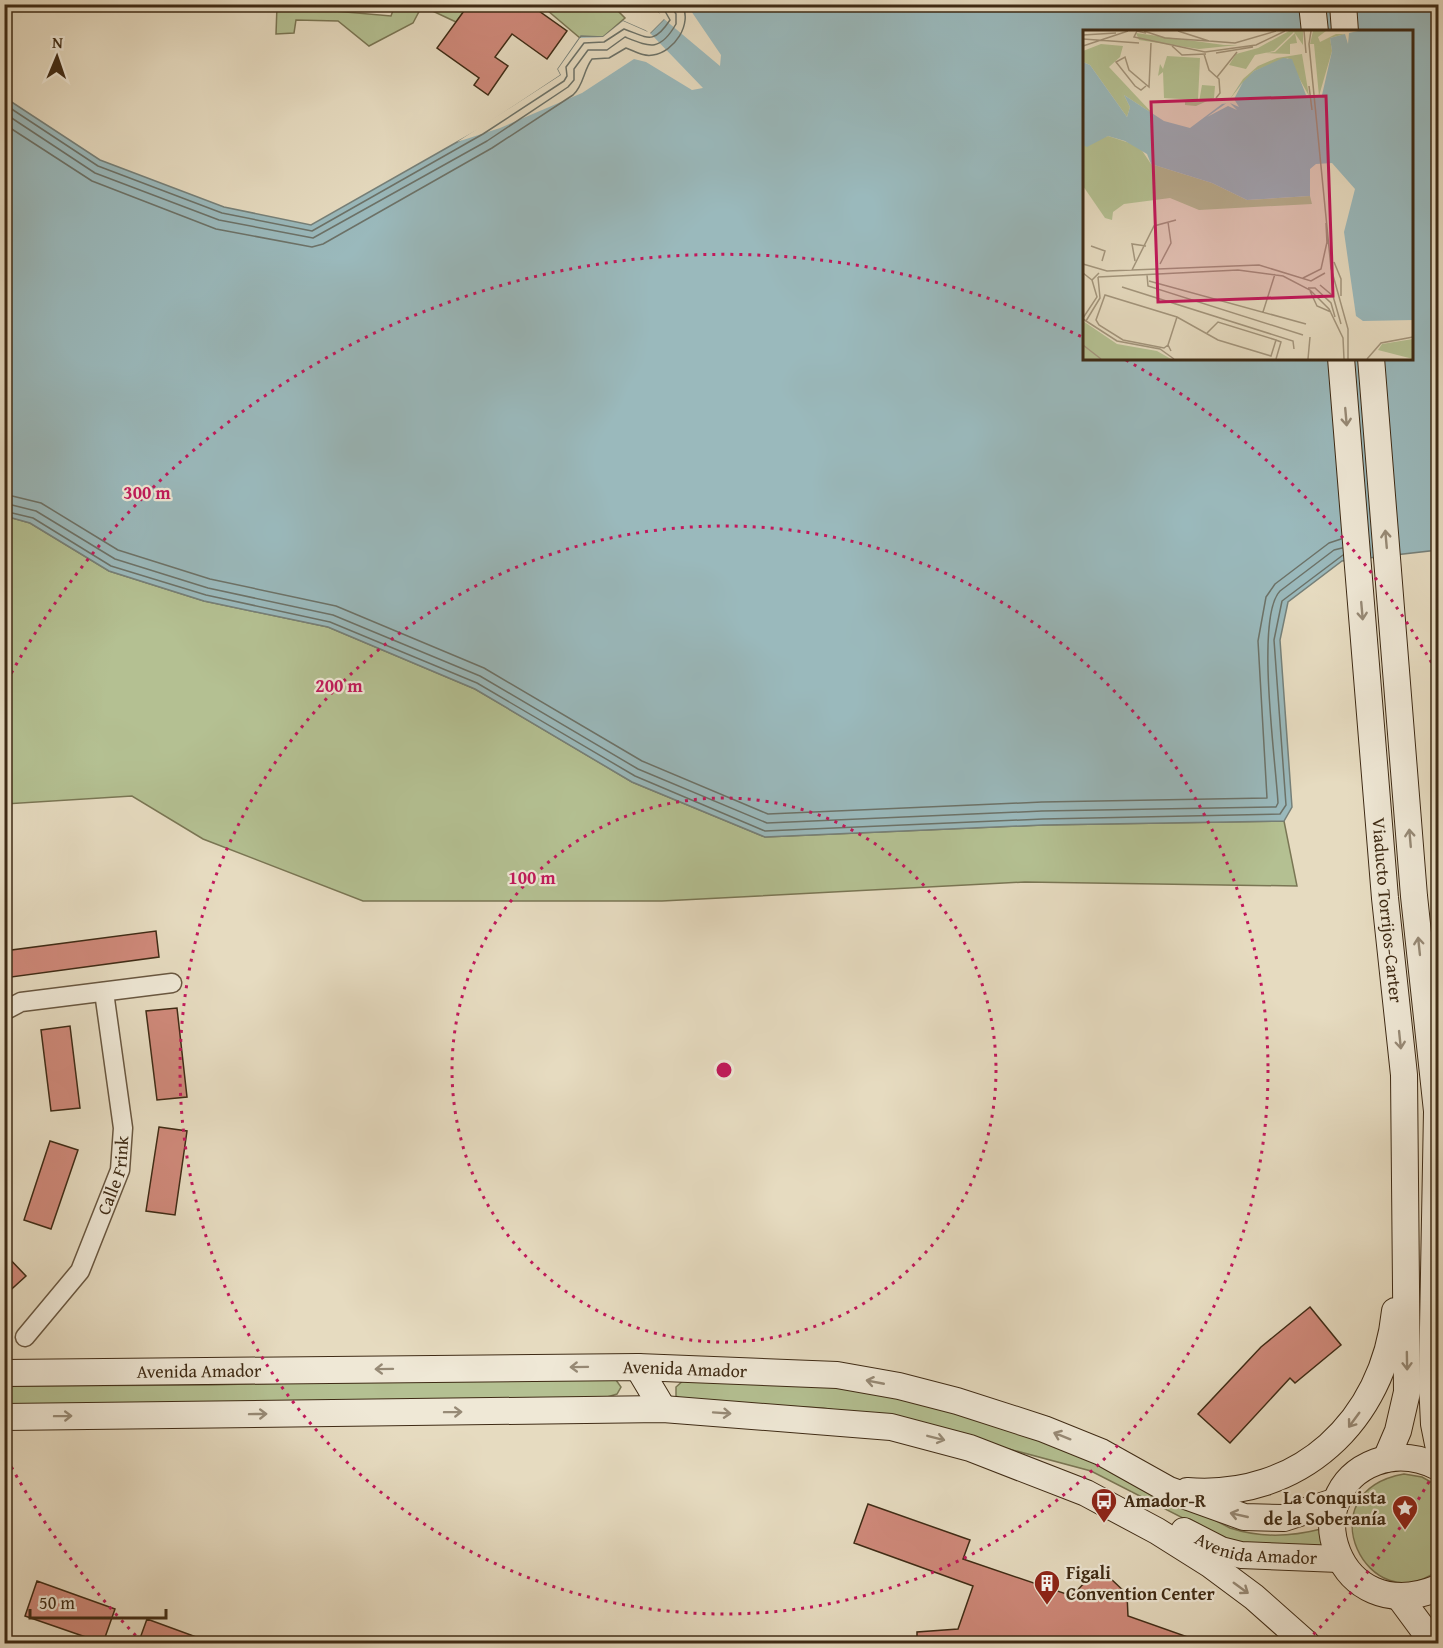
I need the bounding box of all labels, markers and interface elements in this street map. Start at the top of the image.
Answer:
north arrow [27,27,87,87]
text: N [52,30,64,54]
inset map [1083,30,1413,360]
one-way arrow [1341,406,1352,426]
text: 300 m [123,479,171,506]
one-way arrow [1380,530,1391,550]
one-way arrow [1357,601,1368,621]
text: 200 m [315,672,363,699]
street label: Viaducto Torrijos-Carter [1365,816,1410,1005]
one-way arrow [1404,829,1415,849]
text: 100 m [508,864,556,891]
one-way arrow [1413,937,1424,957]
one-way arrow [1395,1030,1406,1050]
centre of rings [714,1060,734,1080]
street label: Calle Frink [90,1134,135,1219]
one-way arrow [1401,1350,1413,1370]
street label: Avenida Amador [622,1353,748,1384]
street label: Avenida Amador [137,1357,262,1385]
one-way arrow [570,1361,590,1373]
one-way arrow [375,1364,395,1375]
one-way arrow [866,1376,885,1387]
one-way arrow [442,1406,462,1418]
one-way arrow [247,1408,267,1420]
one-way arrow [711,1408,731,1419]
one-way arrow [52,1410,72,1422]
one-way arrow [1348,1411,1360,1427]
one-way arrow [1053,1430,1072,1441]
one-way arrow [926,1433,945,1445]
place label: La Conquista de la Soberanía [1264,1484,1387,1532]
bus stop icon: Amador-R [1089,1486,1119,1524]
place label: Amador-R [1124,1487,1207,1514]
place icon: La Conquista de la Soberanía [1390,1493,1420,1531]
one-way arrow [1230,1509,1249,1521]
street label: Avenida Amador [1190,1525,1318,1571]
place label: Figali Convention Center [1066,1559,1216,1607]
building icon: Figali Convention Center [1032,1568,1062,1606]
one-way arrow [1233,1581,1249,1594]
scale bar [30,1582,166,1620]
text: 50 m [39,1589,75,1616]

